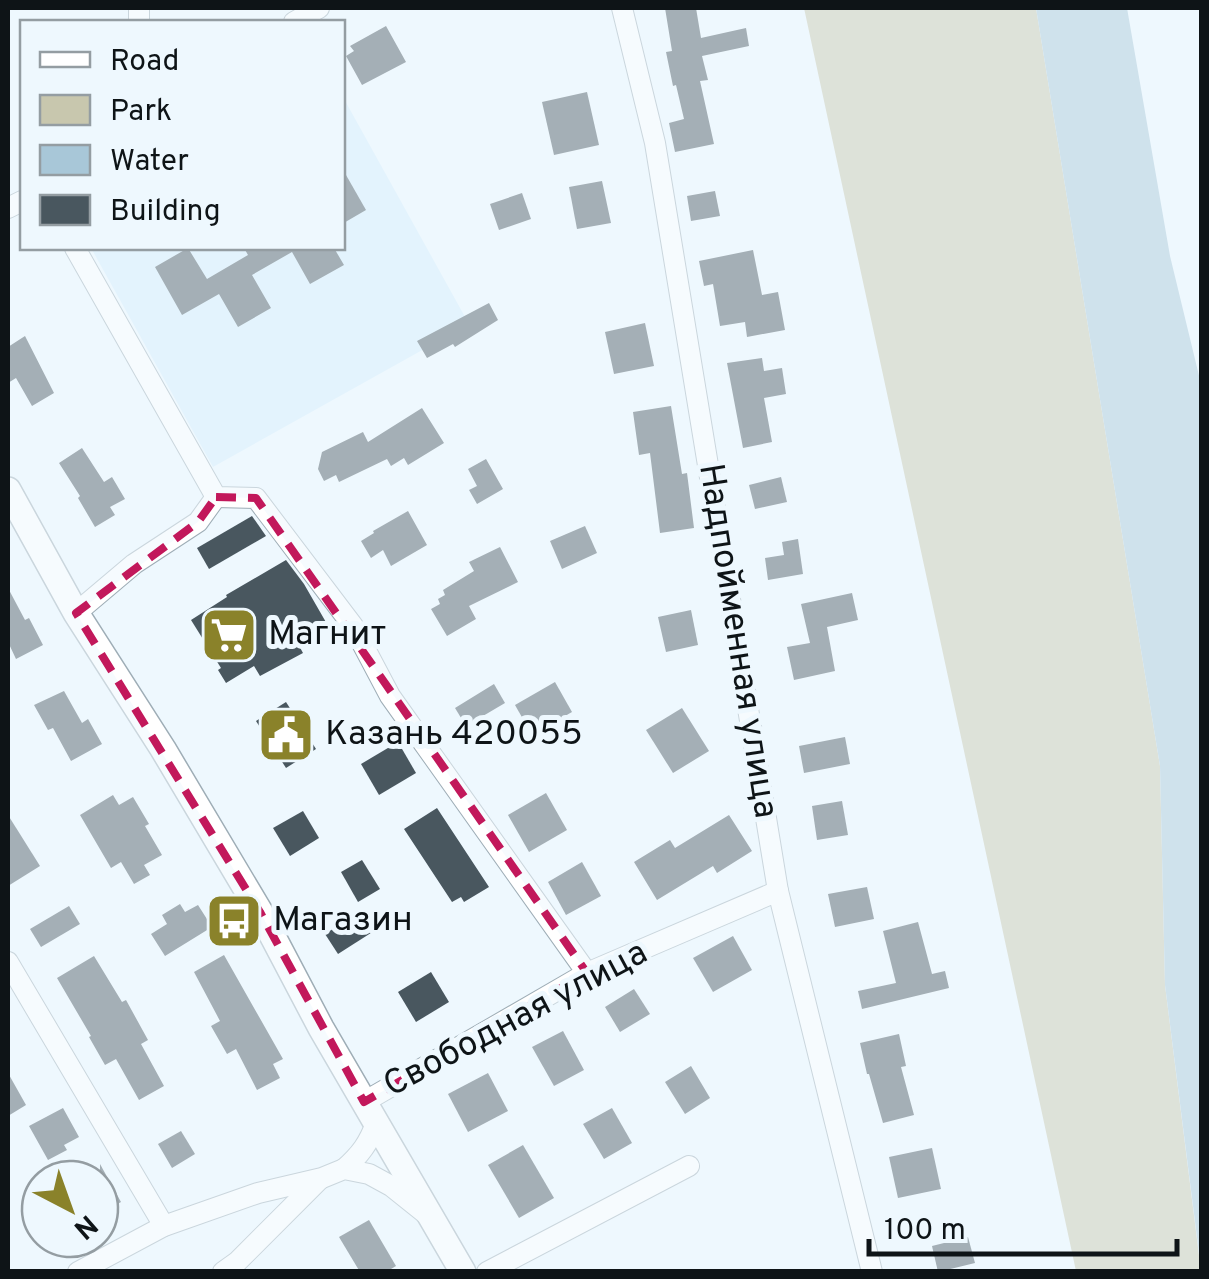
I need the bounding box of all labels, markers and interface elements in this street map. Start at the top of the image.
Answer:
legend [20,20,345,250]
text: Road [110,44,179,81]
text: Park [110,94,172,131]
text: Water [110,144,189,181]
text: Building [110,194,221,231]
street label: Надпойменная улица [687,461,787,821]
supermarket icon: Магнит [199,605,259,665]
place label: Магнит [268,613,386,657]
public building icon: Казань 420055 [256,705,316,765]
place label: Казань 420055 [325,713,583,757]
bus stop icon: Магазин [204,891,264,951]
place label: Магазин [273,899,413,943]
street label: Свободная улица [376,932,656,1108]
north arrow [20,1159,120,1259]
scale bar [869,1194,1176,1256]
text: N [65,1205,104,1246]
text: 100 m [884,1213,966,1250]

